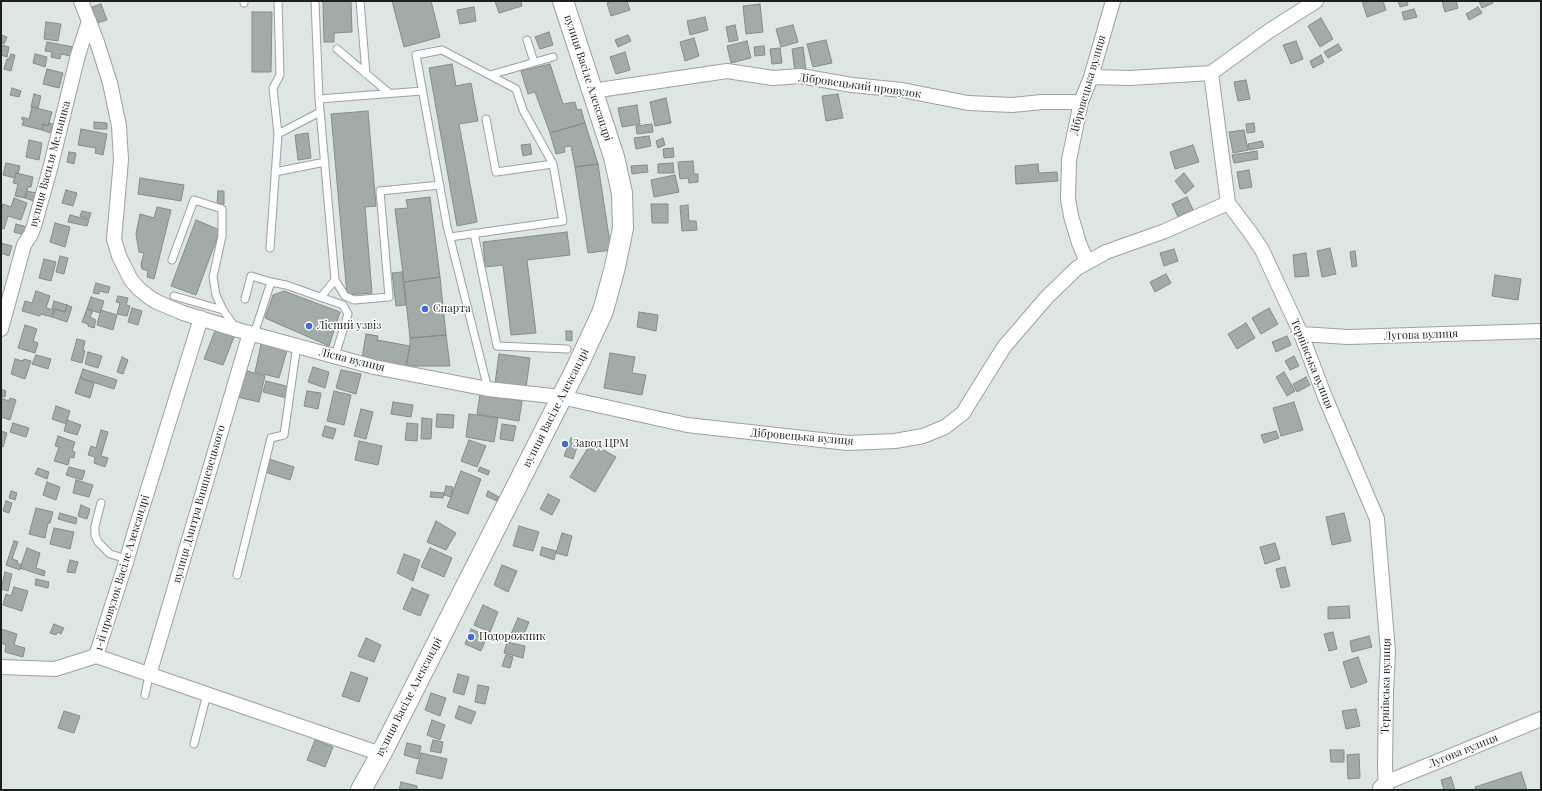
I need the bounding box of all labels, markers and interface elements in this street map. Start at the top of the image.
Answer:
street label: вулиця Васіле Александрі [561,13,615,143]
street label: Дібровецька вулиця [1067,34,1109,136]
street label: Дібровецький провулок [798,71,922,101]
street label: вулиця Василя Мельника [27,99,73,229]
place label: Спарта [433,302,471,316]
marker: Спарта [420,304,430,314]
street label: Тернівська вулиця [1288,317,1336,411]
place label: Лісний узвіз [317,319,381,333]
marker: Лісний узвіз [304,321,314,331]
street label: Лугова вулиця [1384,327,1458,343]
street label: Лісна вулиця [318,345,386,375]
street label: вулиця Васіле Александрі [520,346,592,470]
street label: вулиця Дмитра Вишневецького [170,423,228,585]
street label: Дібровецька вулиця [750,426,854,448]
place label: Завод ЦРМ [573,437,629,451]
marker: Завод ЦРМ [560,439,570,449]
street label: 1-й провулок Васіле Александрі [92,493,152,653]
place label: Подорожник [479,630,545,644]
marker: Подорожник [466,632,476,642]
street label: вулиця Васіле Александрі [373,635,445,759]
street label: Тернівська вулиця [1379,638,1393,734]
street label: Лугова вулиця [1426,731,1500,771]

